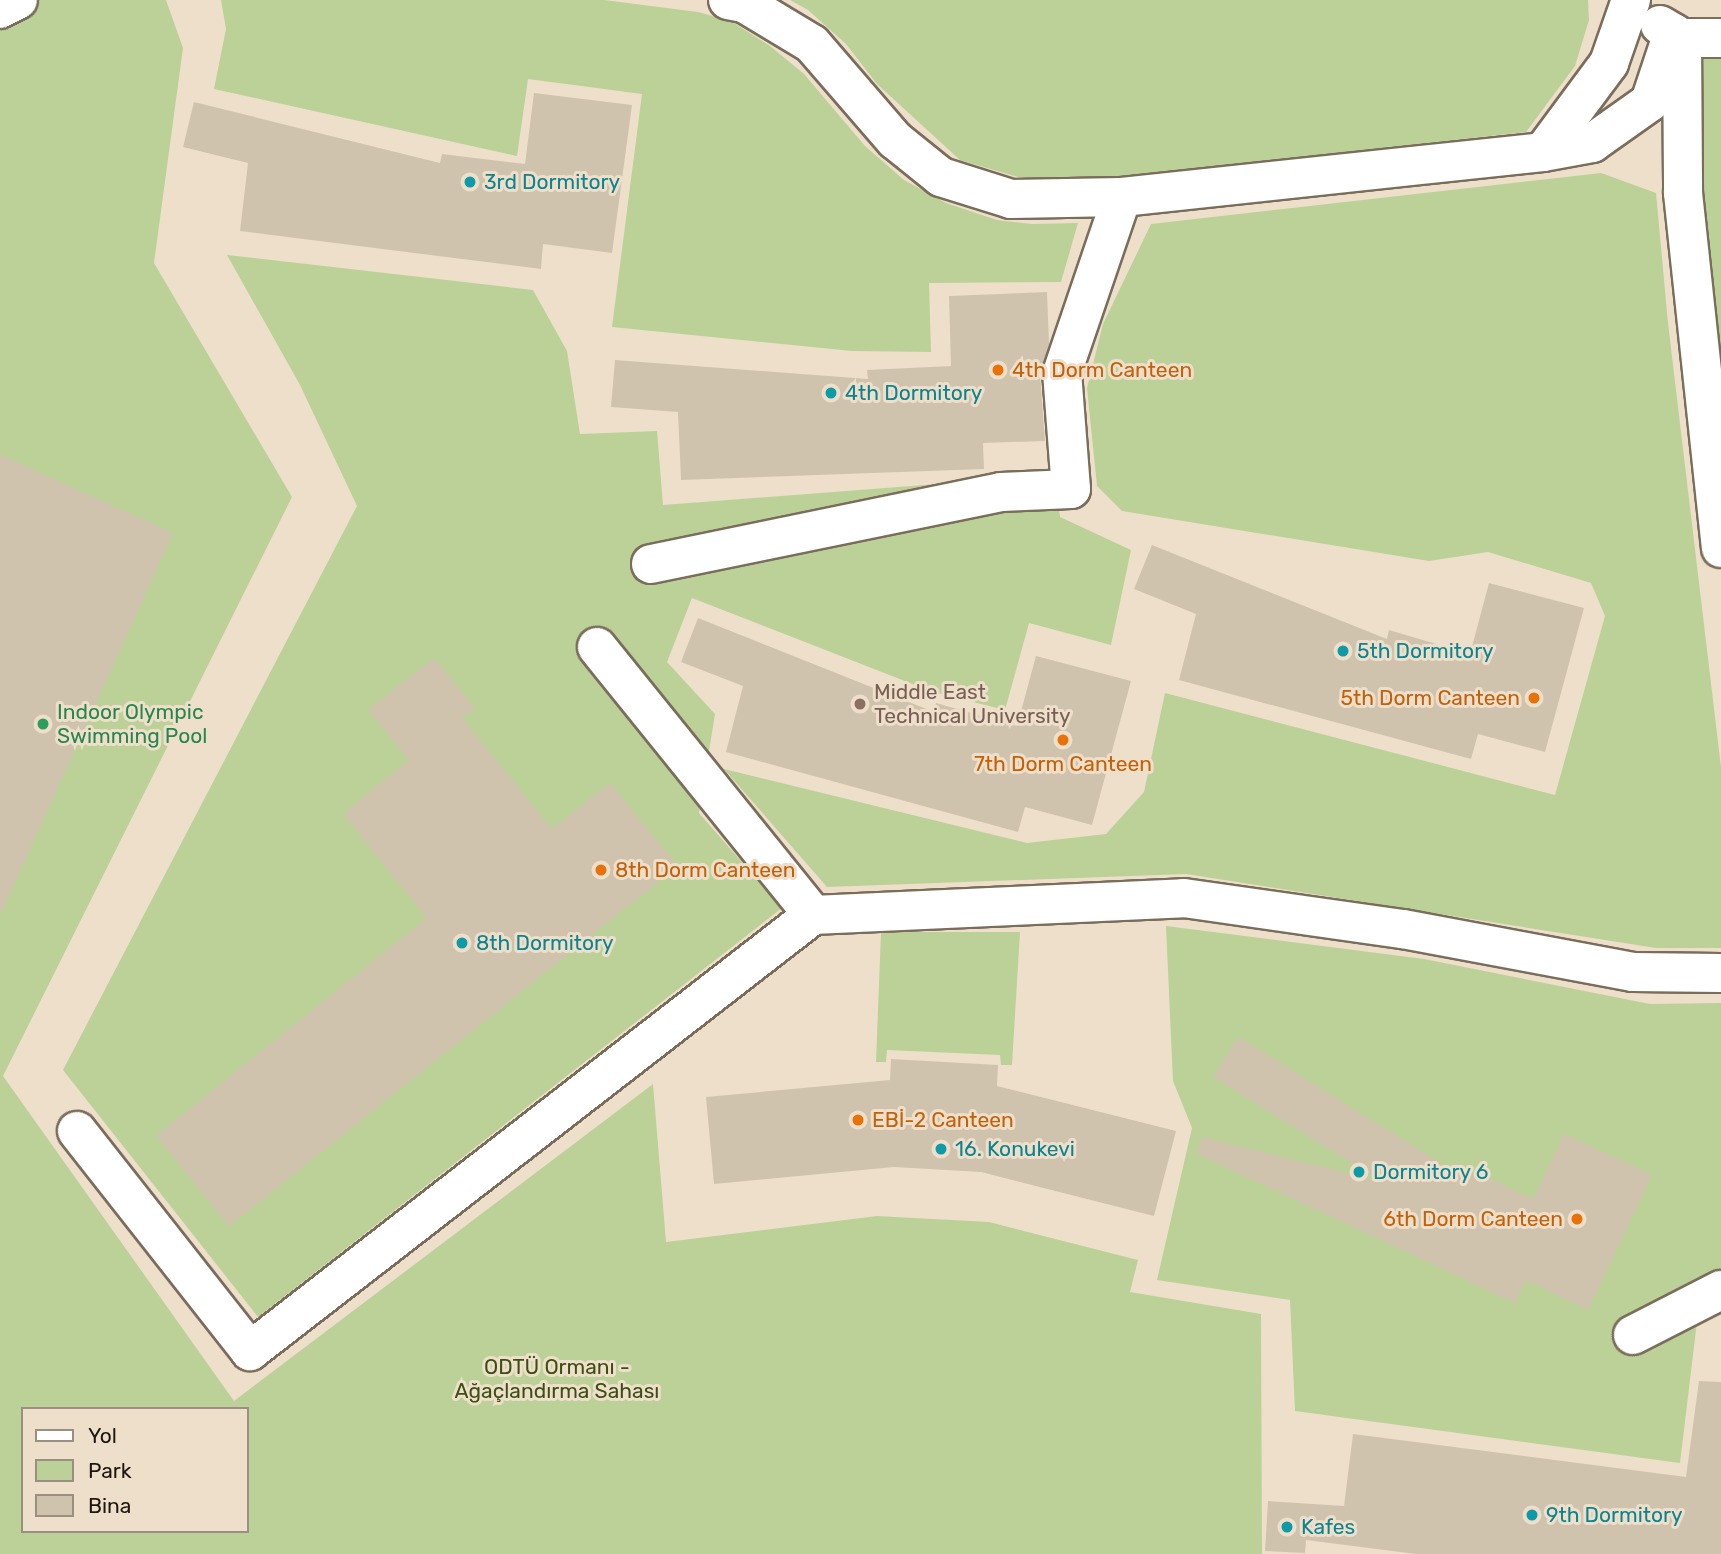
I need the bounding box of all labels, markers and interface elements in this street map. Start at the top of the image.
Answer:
place label: 3rd Dormitory [484,169,620,195]
marker: 3rd Dormitory [462,174,478,190]
place label: 4th Dorm Canteen [1012,357,1192,383]
marker: 4th Dorm Canteen [990,362,1006,378]
place label: 4th Dormitory [845,380,982,406]
marker: 4th Dormitory [823,385,839,401]
place label: 5th Dormitory [1357,638,1494,664]
marker: 5th Dormitory [1335,643,1351,659]
place label: Middle East Technical University [874,679,1071,729]
place label: 5th Dorm Canteen [1340,685,1520,711]
marker: 5th Dorm Canteen [1526,690,1542,706]
marker: Middle East Technical University [852,696,868,712]
place label: Indoor Olympic Swimming Pool [57,699,207,749]
marker: Indoor Olympic Swimming Pool [35,716,51,732]
marker: 7th Dorm Canteen [1055,732,1071,748]
place label: 7th Dorm Canteen [974,751,1152,777]
place label: 8th Dorm Canteen [615,857,795,883]
marker: 8th Dorm Canteen [593,862,609,878]
place label: 8th Dormitory [476,930,614,956]
marker: 8th Dormitory [454,935,470,951]
place label: EBİ-2 Canteen [872,1107,1014,1133]
marker: EBİ-2 Canteen [850,1112,866,1128]
place label: 16. Konukevi [955,1136,1075,1162]
marker: 16. Konukevi [933,1141,949,1157]
place label: Dormitory 6 [1373,1159,1489,1185]
marker: Dormitory 6 [1351,1164,1367,1180]
place label: 6th Dorm Canteen [1383,1206,1563,1232]
marker: 6th Dorm Canteen [1569,1211,1585,1227]
park label: ODTÜ Ormanı - Ağaçlandırma Sahası [455,1354,659,1404]
legend [21,1407,248,1533]
text: Yol [88,1423,117,1448]
text: Park [88,1458,132,1483]
text: Bina [88,1493,131,1518]
place label: 9th Dormitory [1546,1502,1683,1528]
marker: 9th Dormitory [1524,1507,1540,1523]
place label: Kafes [1301,1514,1355,1540]
marker: Kafes [1279,1519,1295,1535]

